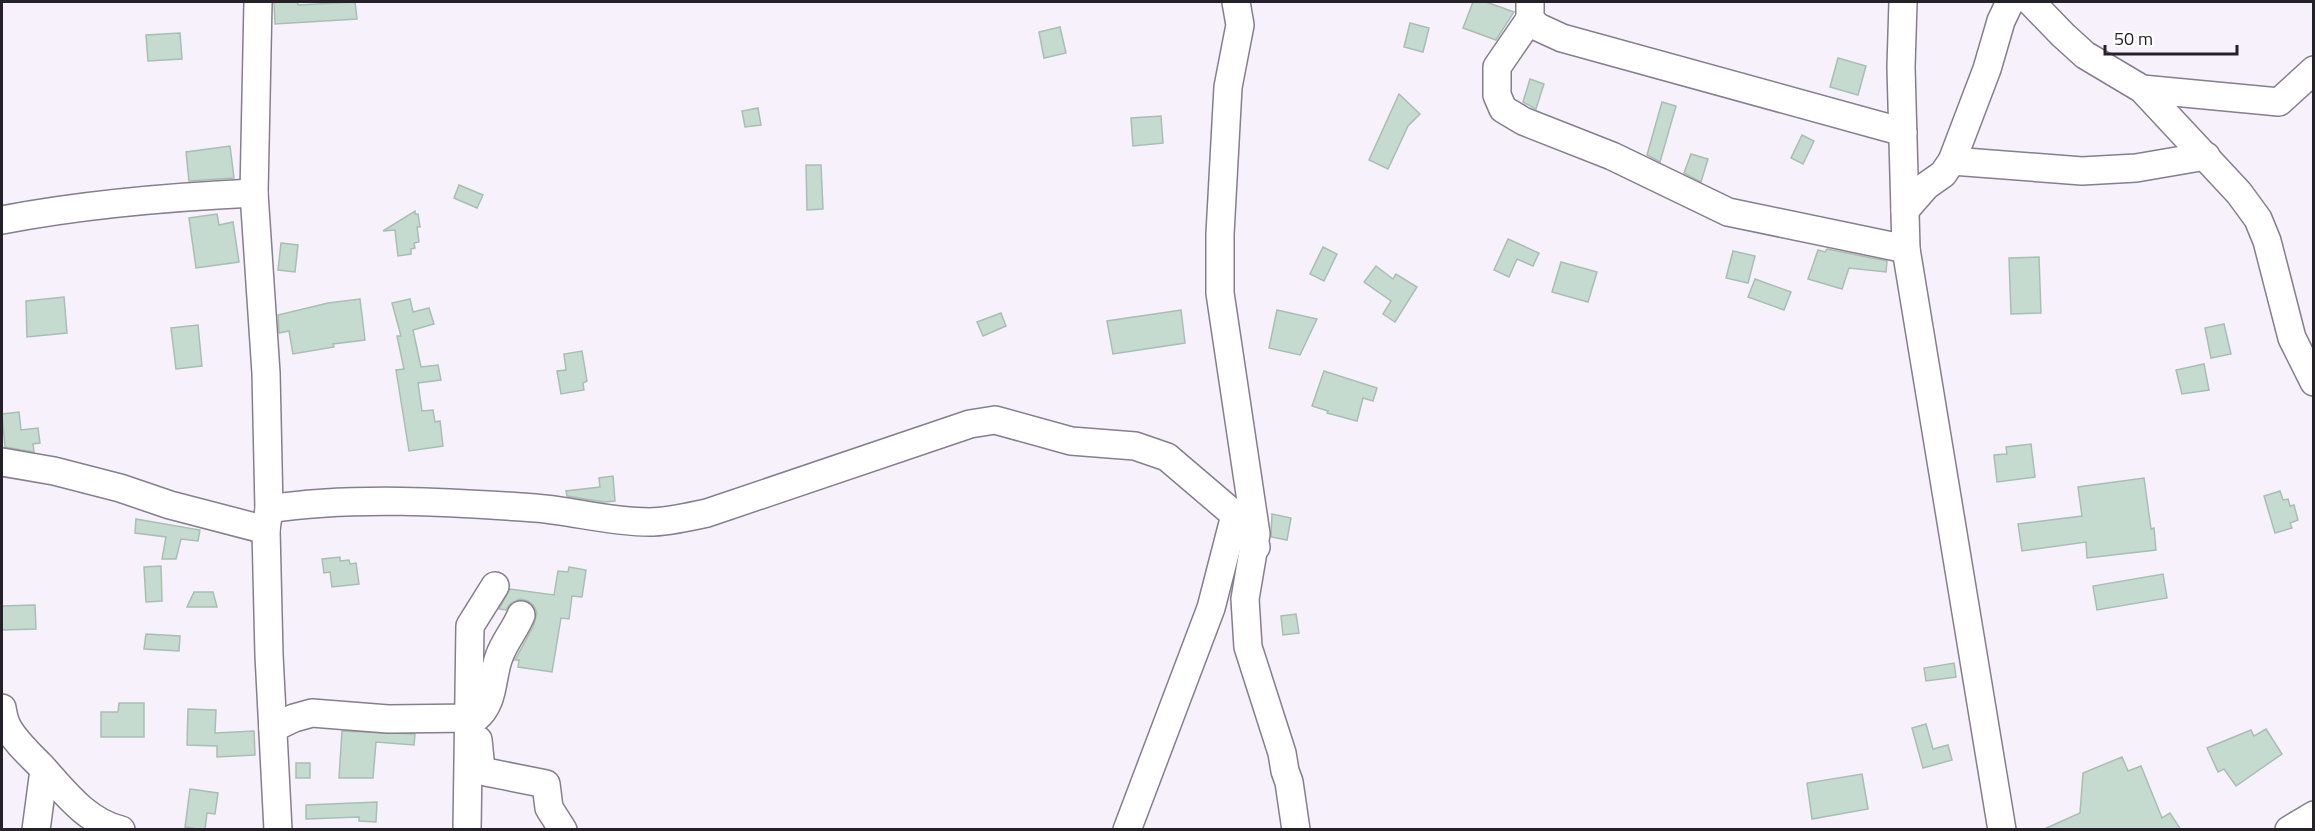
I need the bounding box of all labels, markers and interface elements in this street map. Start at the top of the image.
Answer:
scale bar [2105,18,2237,56]
text: 50 m [2114,25,2153,52]

